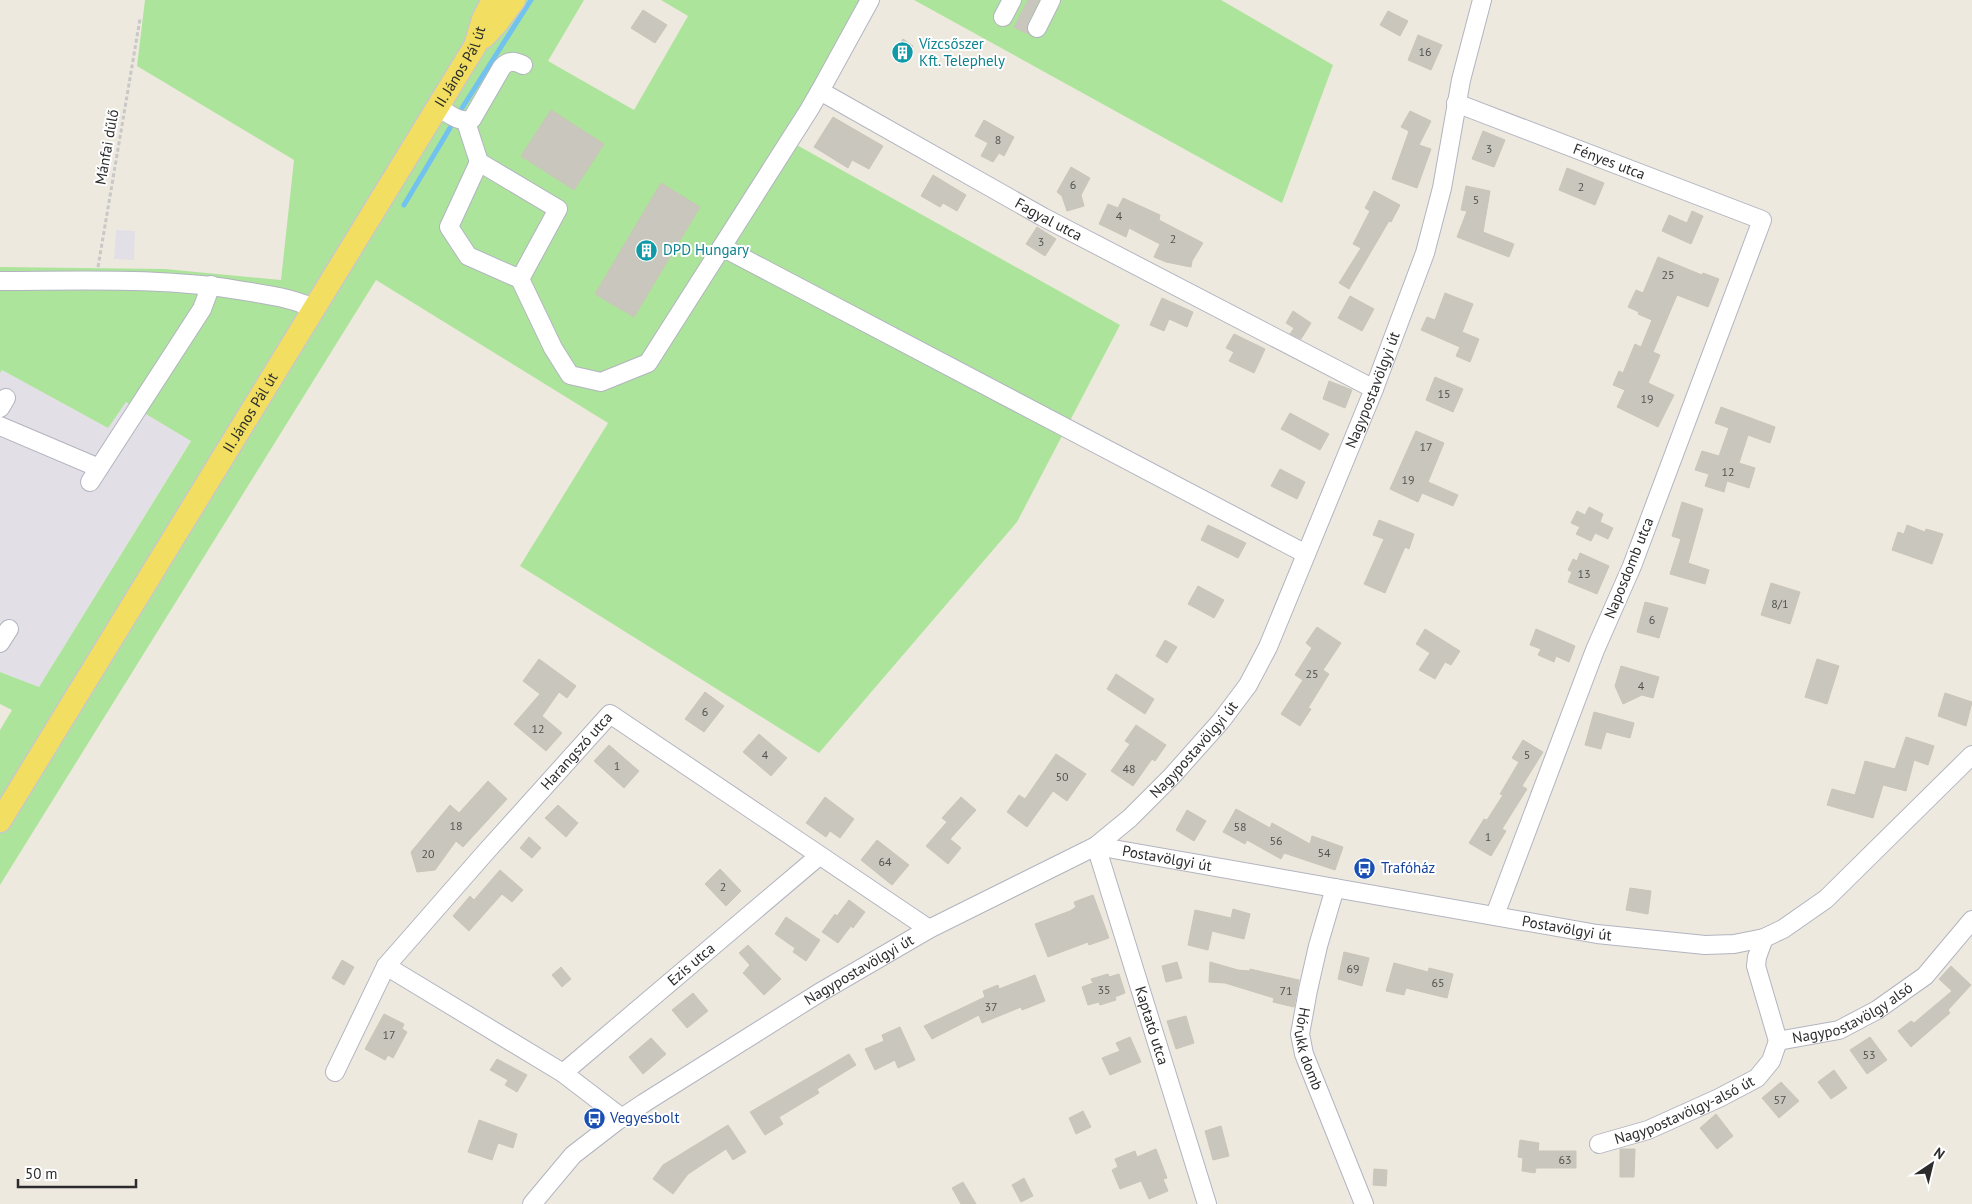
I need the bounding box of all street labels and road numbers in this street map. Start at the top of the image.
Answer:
street label: II. János Pál út [430,24,489,110]
street label: Mánfai dűlő [91,108,122,186]
street label: Fényes utca [1571,139,1648,183]
street label: Fagyal utca [1012,193,1086,245]
street label: Nagypostavölgyi út [1341,329,1404,451]
street label: II. János Pál út [218,369,282,456]
street label: Naposdomb utca [1600,514,1658,621]
street label: Nagypostavölgyi út [1145,697,1242,802]
street label: Harangszó utca [536,708,616,794]
street label: Postavölgyi út [1121,841,1213,875]
street label: Postavölgyi út [1521,911,1613,944]
street label: Nagypostavölgyi út [801,930,917,1009]
street label: Ezis utca [663,939,718,989]
street label: Nagypostavölgy alsó [1791,978,1916,1047]
street label: Kaptató utca [1131,984,1173,1067]
street label: Hórukk domb [1290,1006,1327,1093]
street label: Nagypostavölgy-alsó út [1612,1071,1757,1148]

